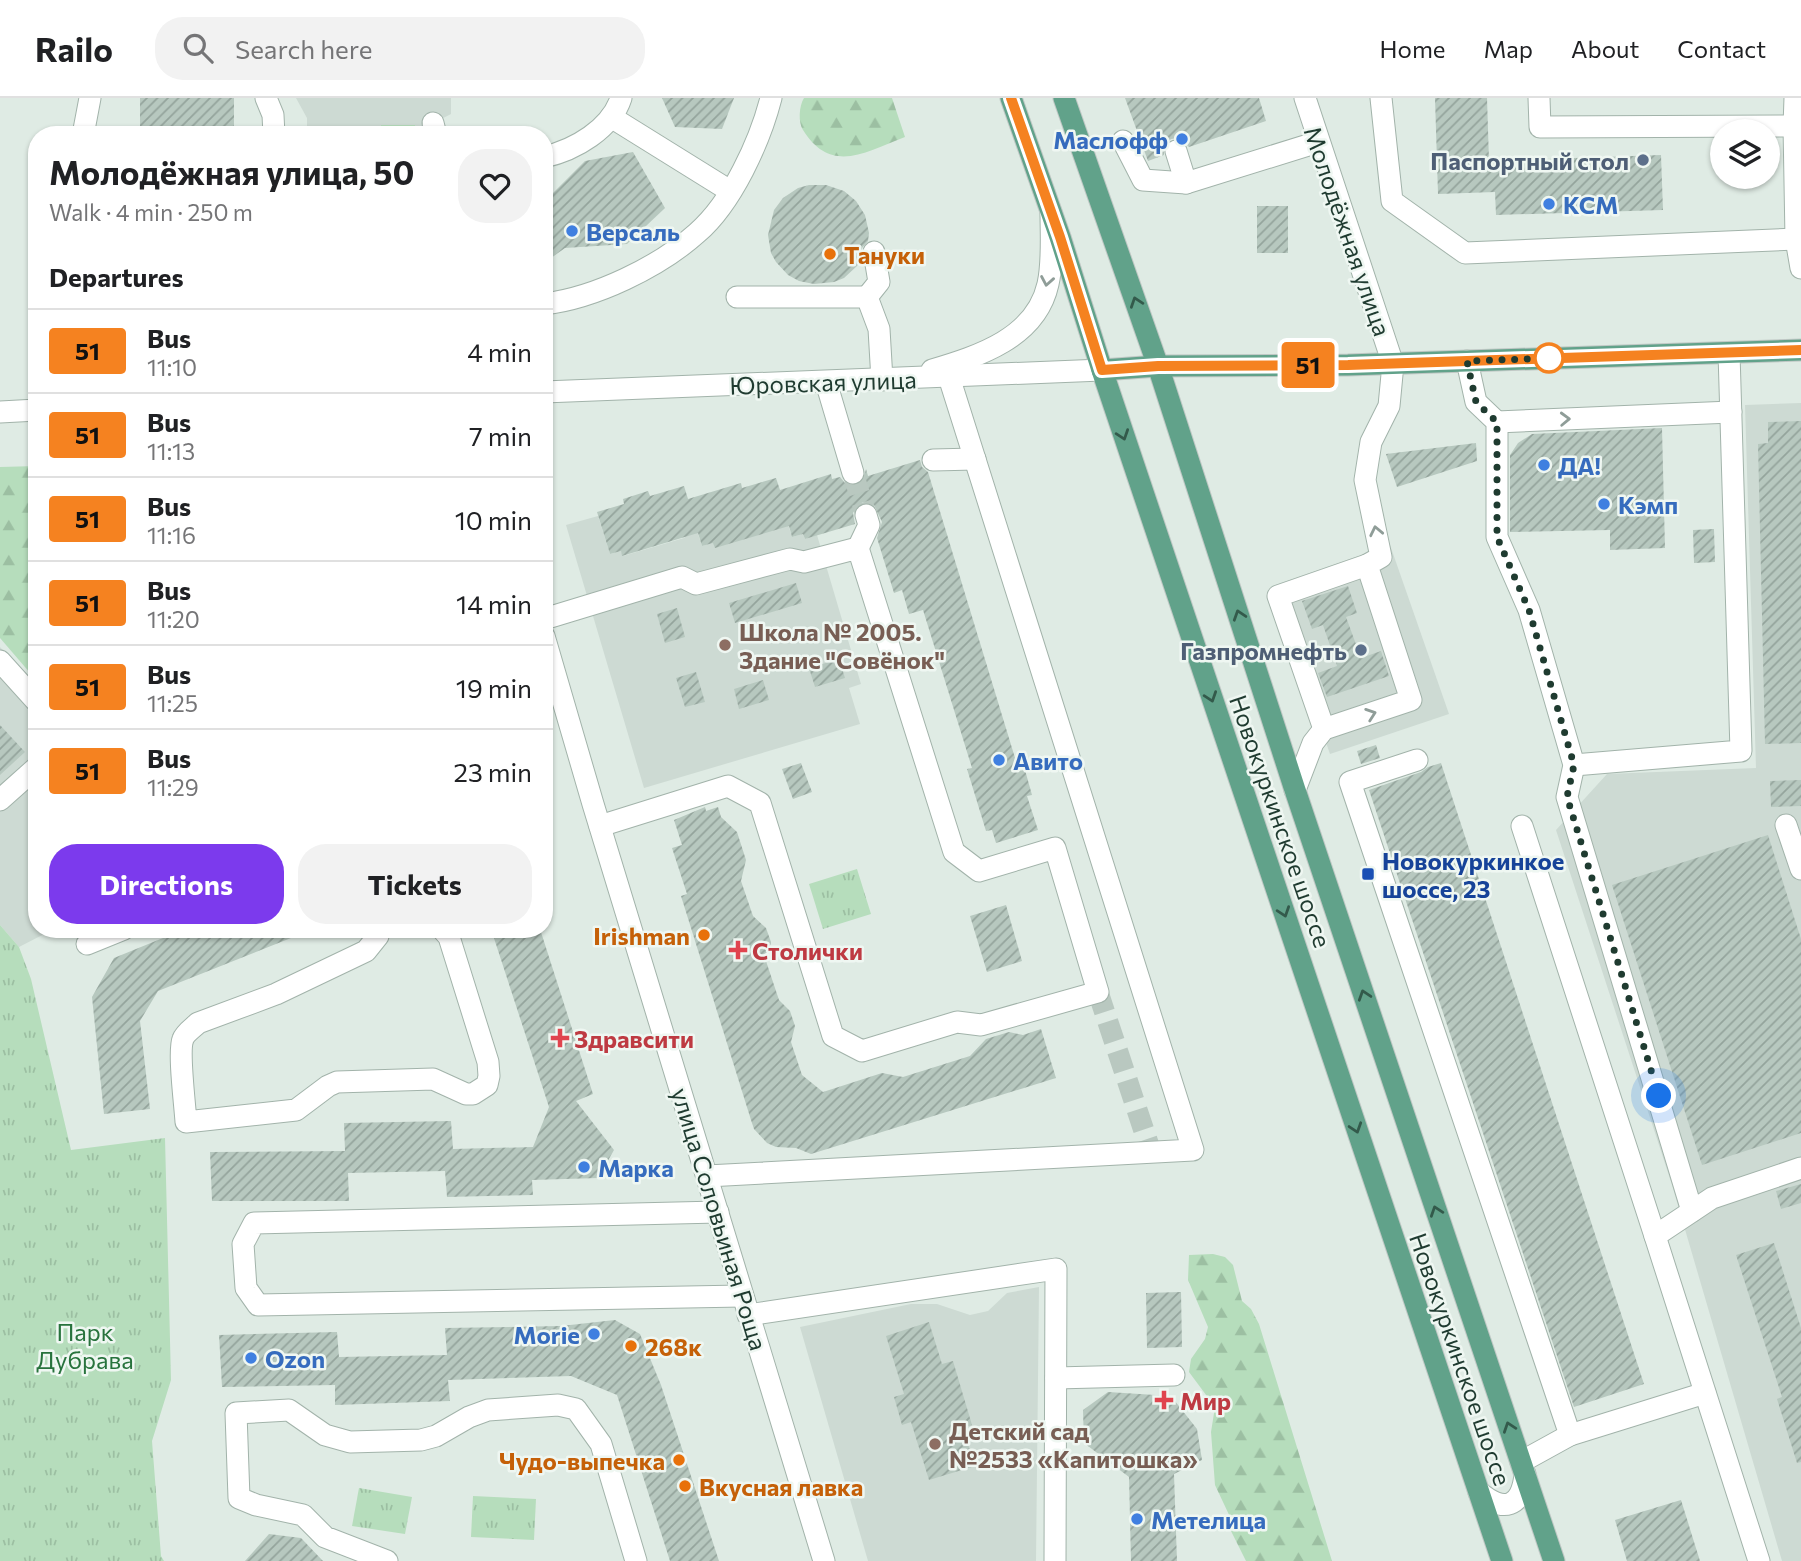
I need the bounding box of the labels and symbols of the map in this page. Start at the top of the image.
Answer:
street label: Молодёжная улица [1299,122,1397,340]
place label: Маслофф [1053,125,1168,154]
marker: Маслофф [1174,131,1190,147]
place label: Паспортный стол [1430,146,1629,175]
marker: Паспортный стол [1635,152,1651,168]
place label: КСМ [1563,190,1618,219]
marker: КСМ [1541,196,1557,212]
place label: Версаль [586,217,680,246]
marker: Версаль [564,223,580,239]
place label: Тануки [844,240,925,269]
marker: Тануки [822,246,838,262]
one-way arrow [1040,275,1055,287]
one-way arrow [1130,296,1144,308]
line badge: 51 [1276,342,1340,388]
unlabelled marker [1534,343,1564,373]
street label: Юровская улица [729,364,917,400]
one-way arrow [1560,411,1571,426]
one-way arrow [1115,428,1130,440]
place label: ДА! [1558,451,1601,480]
marker: ДА! [1536,457,1552,473]
place label: Кэмп [1618,490,1678,519]
marker: Кэмп [1596,496,1612,512]
one-way arrow [1369,526,1384,538]
one-way arrow [1233,610,1247,622]
place label: Школа № 2005. Здание "Совёнок" [739,617,945,674]
place label: Газпромнефть [1180,636,1347,665]
marker: Школа № 2005. Здание "Совёнок" [717,637,733,653]
marker: Газпромнефть [1353,642,1369,658]
one-way arrow [1203,690,1217,702]
street label: Новокуркинское шоссе [1224,691,1338,951]
one-way arrow [1365,707,1377,722]
place label: Авито [1013,746,1083,775]
marker: Авито [991,752,1007,768]
place label: Новокуркинкое шоссе, 23 [1382,846,1564,903]
marker: Новокуркинкое шоссе, 23 [1360,866,1376,882]
one-way arrow [1275,906,1290,918]
place label: Irishman [593,921,690,950]
marker: Irishman [696,927,712,943]
place label: Столички [752,936,863,965]
marker: Столички [730,942,746,958]
one-way arrow [1358,990,1372,1002]
place label: Здравсити [574,1024,694,1053]
marker: Здравсити [552,1030,568,1046]
your location [1641,1078,1676,1113]
street label: улица Соловьиная Роща [666,1084,774,1354]
one-way arrow [1348,1122,1362,1134]
place label: Марка [598,1153,674,1182]
marker: Марка [576,1159,592,1175]
one-way arrow [1430,1206,1444,1218]
street label: Новокуркинское шоссе [1404,1229,1518,1489]
park label: Парк Дубрава [36,1317,134,1374]
place label: Morie [513,1320,580,1349]
marker: Morie [586,1326,602,1342]
place label: 268к [645,1332,702,1361]
marker: 268к [623,1338,639,1354]
place label: Ozon [265,1344,325,1373]
marker: Ozon [243,1350,259,1366]
place label: Мир [1180,1386,1231,1415]
marker: Мир [1154,1390,1174,1410]
place label: Детский сад №2533 «Капитошка» [949,1416,1198,1473]
one-way arrow [1503,1421,1517,1433]
marker: Детский сад №2533 «Капитошка» [927,1436,943,1452]
place label: Чудо-выпечка [499,1446,665,1475]
marker: Чудо-выпечка [671,1452,687,1468]
place label: Вкусная лавка [699,1472,863,1501]
marker: Вкусная лавка [677,1478,693,1494]
place label: Метелица [1151,1505,1266,1534]
marker: Метелица [1129,1511,1145,1527]

